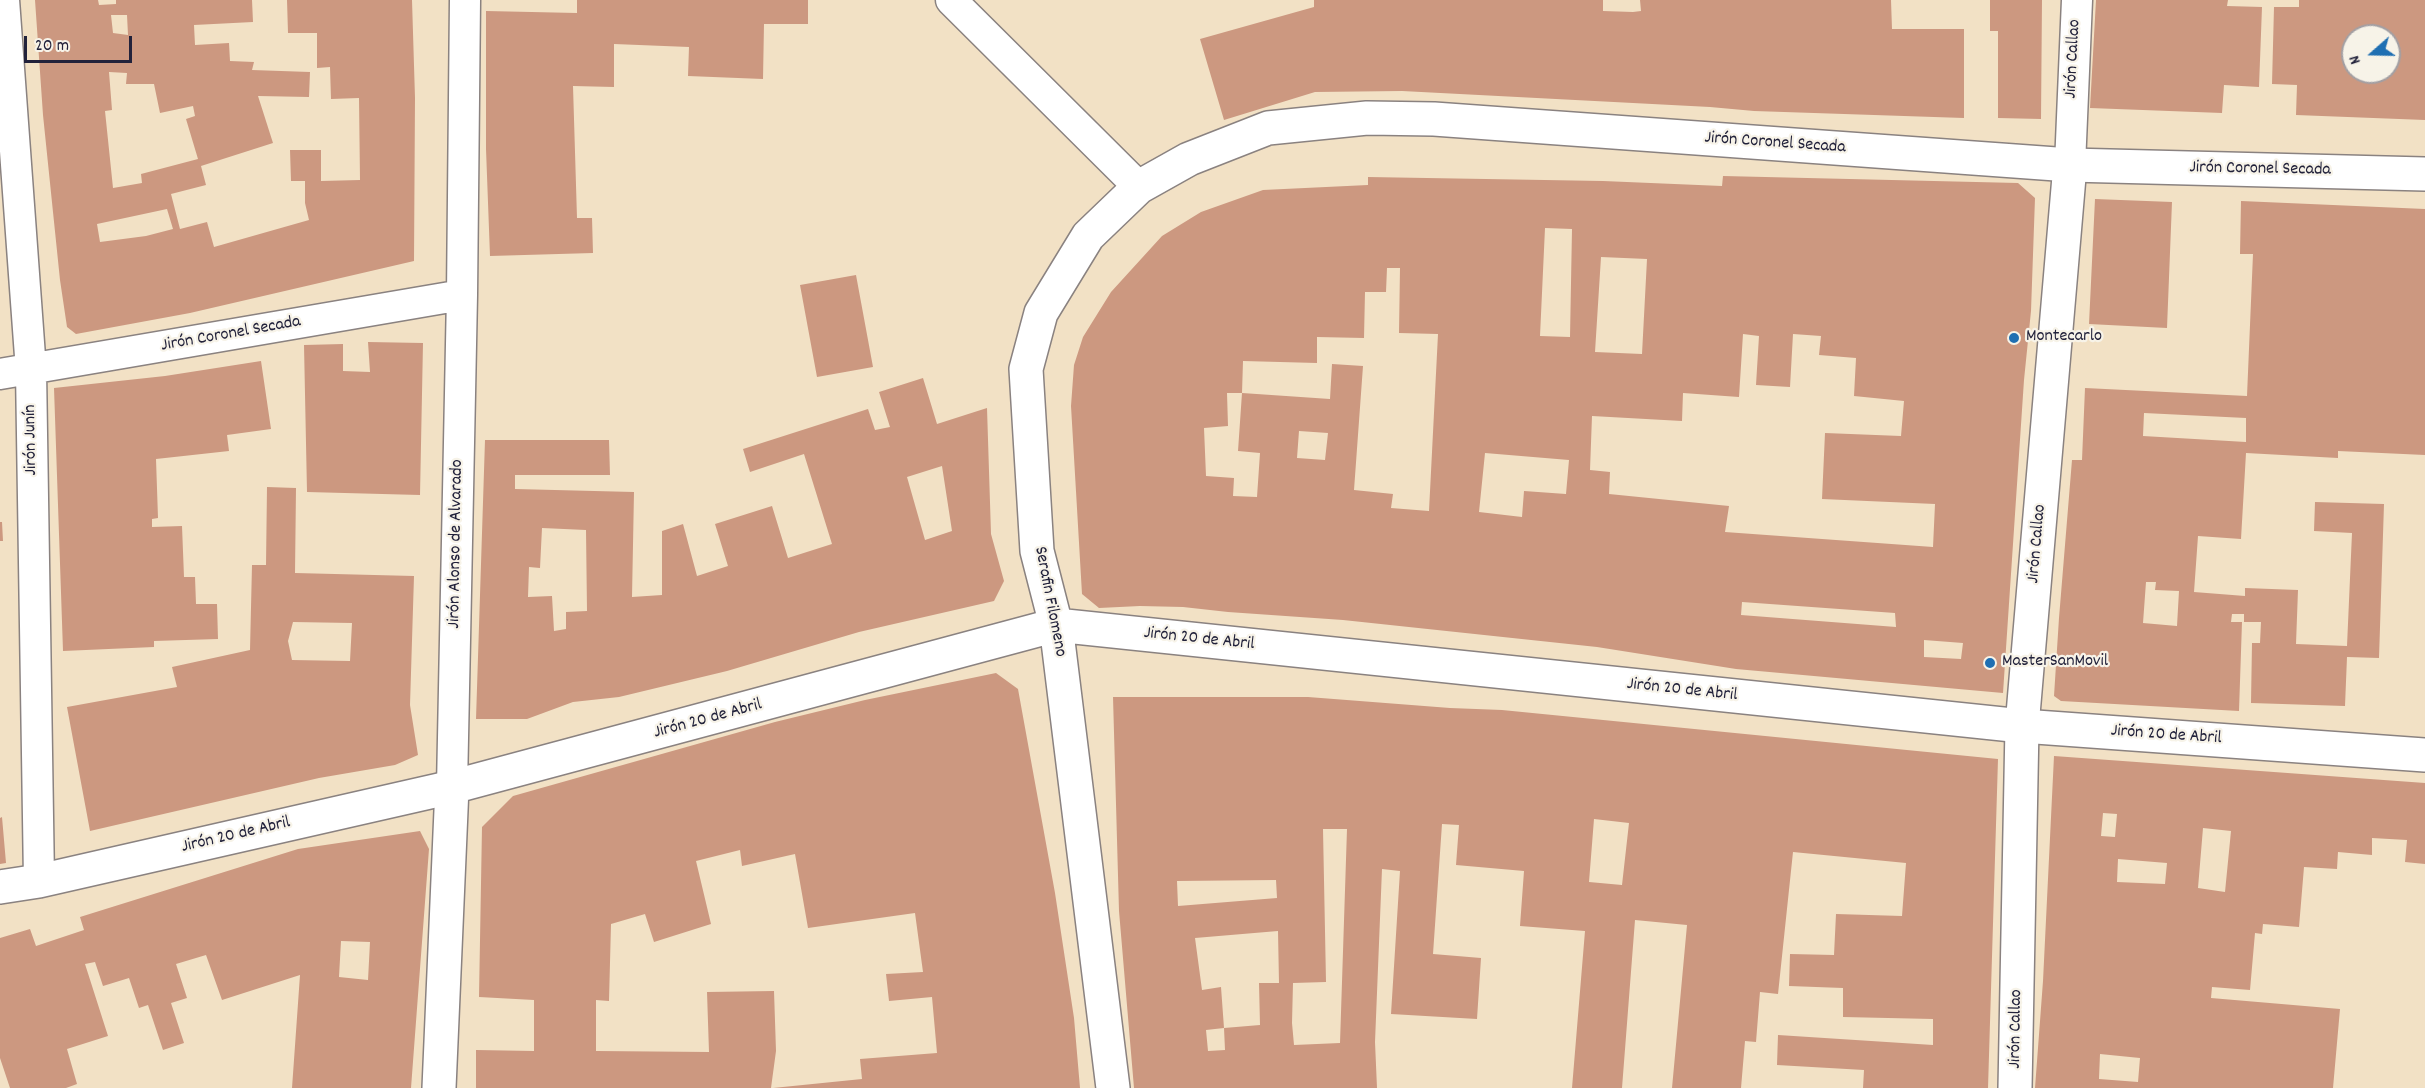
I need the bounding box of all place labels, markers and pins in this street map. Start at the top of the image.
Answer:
place label: Montecarlo [2026,327,2102,349]
marker: Montecarlo [2007,331,2021,345]
place label: MasterSanMovil [2002,652,2108,674]
marker: MasterSanMovil [1983,656,1997,670]

